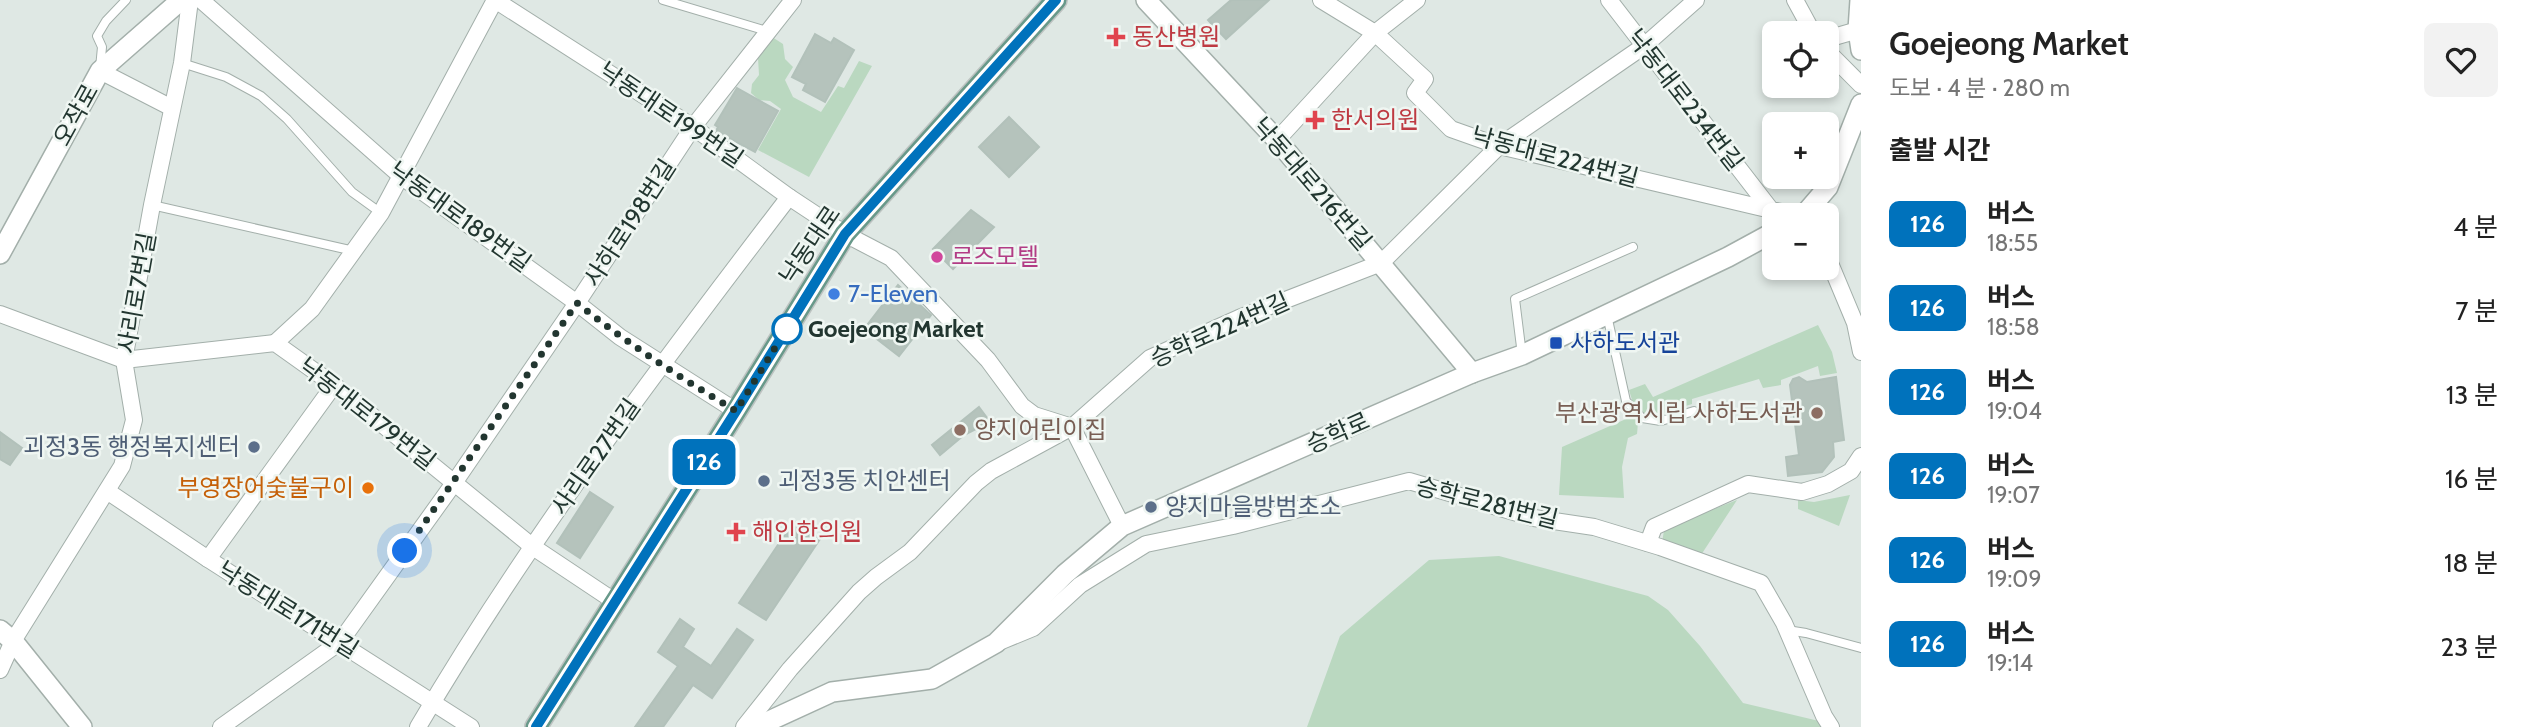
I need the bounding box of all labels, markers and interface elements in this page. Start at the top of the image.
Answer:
map controls [1762,21,1839,280]
button: locate [1762,21,1839,98]
place label: 동산병원 [1132,22,1220,51]
street label: 낙동대로234번길 [1621,23,1750,176]
text: Goejeong Market [1889,23,2129,63]
button: heart [2424,23,2498,97]
marker: 동산병원 [1106,27,1126,47]
street label: 낙동대로199번길 [594,56,749,173]
text: 도보 · 4 분 · 280 m [1889,74,2070,102]
street label: 오작로 [47,79,104,151]
place label: 한서의원 [1331,105,1419,134]
marker: 한서의원 [1305,110,1325,130]
street label: 낙동대로216번길 [1247,111,1378,256]
button: + [1762,112,1839,189]
street label: 낙동대로224번길 [1469,120,1642,193]
text: 출발 시간 [1889,134,1991,166]
street label: 사하로198번길 [578,153,682,292]
street label: 낙동대로189번길 [384,155,537,278]
text: 버스 [1987,197,2035,229]
street label: 낙동대로 [773,200,846,289]
button: − [1762,203,1839,280]
text: 126 [1910,209,1945,238]
text: 4 분 [2453,211,2498,243]
text: 18:55 [1987,229,2038,257]
street label: 사리로7번길 [112,230,161,356]
place label: 로즈모텔 [951,242,1039,271]
marker: 로즈모텔 [929,249,945,265]
place label: 7-Eleven [848,279,938,308]
text: 버스 [1987,281,2035,313]
marker: 7-Eleven [826,286,842,302]
street label: 승학로224번길 [1146,286,1294,373]
text: 126 [1910,293,1945,322]
text: 7 분 [2455,295,2498,327]
text: 18:58 [1987,313,2040,341]
marker: Goejeong Market [772,314,802,344]
place label: Goejeong Market [808,314,984,343]
place label: 사하도서관 [1570,328,1680,357]
marker: 사하도서관 [1548,335,1564,351]
street label: 낙동대로179번길 [293,351,442,476]
text: 버스 [1987,365,2035,397]
text: 126 [1910,377,1945,406]
text: 13 분 [2446,379,2498,411]
street label: 사리로27번길 [545,393,646,520]
text: 19:04 [1987,397,2042,425]
place label: 부산광역시립 사하도서관 [1555,398,1803,427]
marker: 부산광역시립 사하도서관 [1809,405,1825,421]
street label: 승학로 [1302,406,1374,459]
place label: 양지어린이집 [974,415,1106,444]
marker: 양지어린이집 [952,422,968,438]
place label: 괴정3동 행정복지센터 [23,432,240,461]
marker: 괴정3동 행정복지센터 [246,439,262,455]
line badge: 126 [664,439,744,485]
text: 126 [686,447,722,476]
text: 버스 [1987,449,2035,481]
text: 126 [1910,461,1945,490]
text: 16 분 [2445,463,2498,495]
place label: 괴정3동 치안센터 [778,466,951,495]
street label: 승학로281번길 [1413,471,1561,534]
place label: 부영장어숯불구이 [177,473,354,502]
marker: 괴정3동 치안센터 [756,473,772,489]
marker: 부영장어숯불구이 [360,480,376,496]
text: 19:07 [1987,481,2040,509]
place label: 양지마을방범초소 [1165,492,1342,521]
marker: 양지마을방범초소 [1143,499,1159,515]
place label: 해인한의원 [752,517,862,546]
marker: 해인한의원 [726,522,746,542]
your location [387,533,422,568]
text: 버스 [1987,533,2035,565]
text: 126 [1910,545,1945,574]
text: 18 분 [2444,547,2498,579]
street label: 낙동대로171번길 [213,555,364,664]
text: 19:09 [1987,565,2041,593]
text: 버스 [1987,617,2035,649]
text: 126 [1910,629,1945,658]
text: 23 분 [2441,631,2498,663]
text: 19:14 [1987,649,2033,677]

